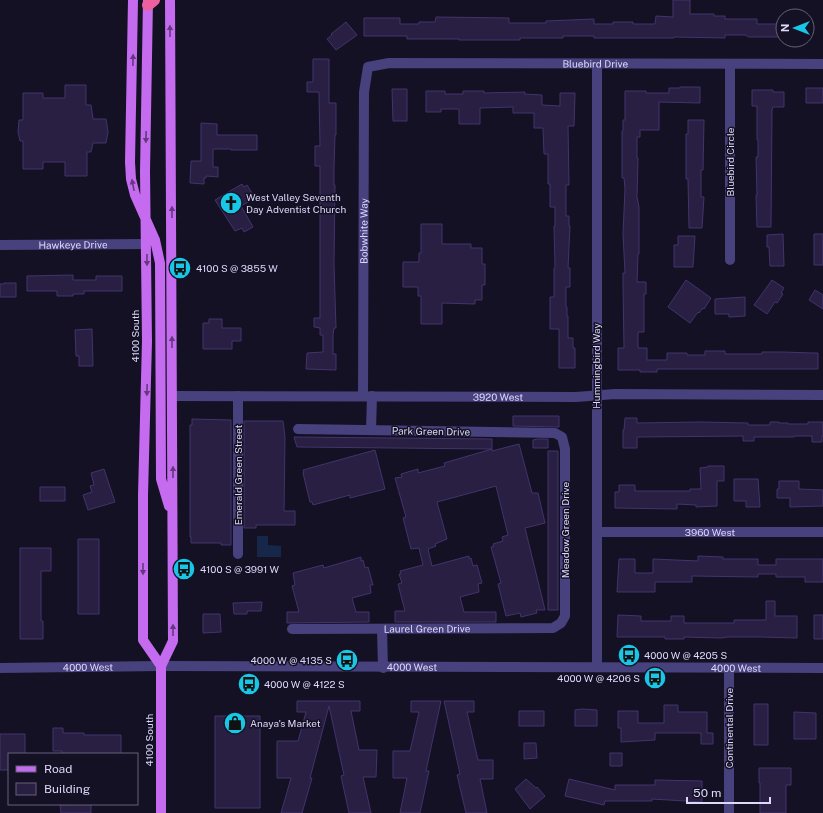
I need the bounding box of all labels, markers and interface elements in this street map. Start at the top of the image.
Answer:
north arrow [775,8,815,48]
one-way arrow [167,24,173,37]
text: N [779,24,791,32]
one-way arrow [129,54,136,66]
street label: Bluebird Drive [562,57,629,70]
street label: Bluebird Circle [724,127,736,196]
one-way arrow [143,131,149,144]
one-way arrow [129,179,135,191]
church icon: West Valley Seventh Day Adventist Church [218,190,244,216]
place label: West Valley Seventh Day Adventist Church [246,191,346,215]
street label: Bobwhite Way [357,197,370,264]
one-way arrow [169,205,175,218]
street label: Hawkeye Drive [38,238,108,251]
one-way arrow [144,254,150,267]
bus stop icon: 4100 S @ 3855 W [167,255,193,281]
place label: 4100 S @ 3855 W [196,262,278,274]
street label: 4100 South [129,309,141,362]
street label: Hummingbird Way [590,323,602,409]
one-way arrow [169,335,175,348]
one-way arrow [143,384,150,396]
street label: 3920 West [473,391,523,403]
street label: Park Green Drive [392,424,471,438]
street label: Emerald Green Street [232,425,244,525]
one-way arrow [169,466,176,478]
street label: Meadow Green Drive [559,482,571,578]
street label: 3960 West [685,526,735,538]
bus stop icon: 4100 S @ 3991 W [171,556,197,582]
one-way arrow [140,563,146,576]
place label: 4100 S @ 3991 W [200,563,280,575]
street label: Laurel Green Drive [384,622,471,635]
one-way arrow [170,623,176,636]
bus stop icon: 4000 W @ 4205 S [616,642,642,668]
bus stop icon: 4000 W @ 4135 S [334,647,360,673]
place label: 4000 W @ 4205 S [644,649,727,661]
place label: 4000 W @ 4135 S [251,654,332,666]
street label: 4000 West [63,661,113,673]
street label: 4000 West [387,661,437,673]
street label: 4000 West [711,662,761,674]
bus stop icon: 4000 W @ 4206 S [642,665,668,691]
bus stop icon: 4000 W @ 4122 S [236,671,262,697]
place label: 4000 W @ 4206 S [557,672,640,684]
place label: 4000 W @ 4122 S [264,678,345,690]
street label: Continental Drive [723,688,735,768]
shop icon: Anaya's Market [222,710,248,736]
street label: 4100 South [143,713,155,766]
place label: Anaya's Market [250,717,321,729]
legend [8,753,138,805]
text: Road [44,762,72,776]
scale bar [687,779,770,805]
text: Building [44,782,90,796]
text: 50 m [693,786,721,800]

